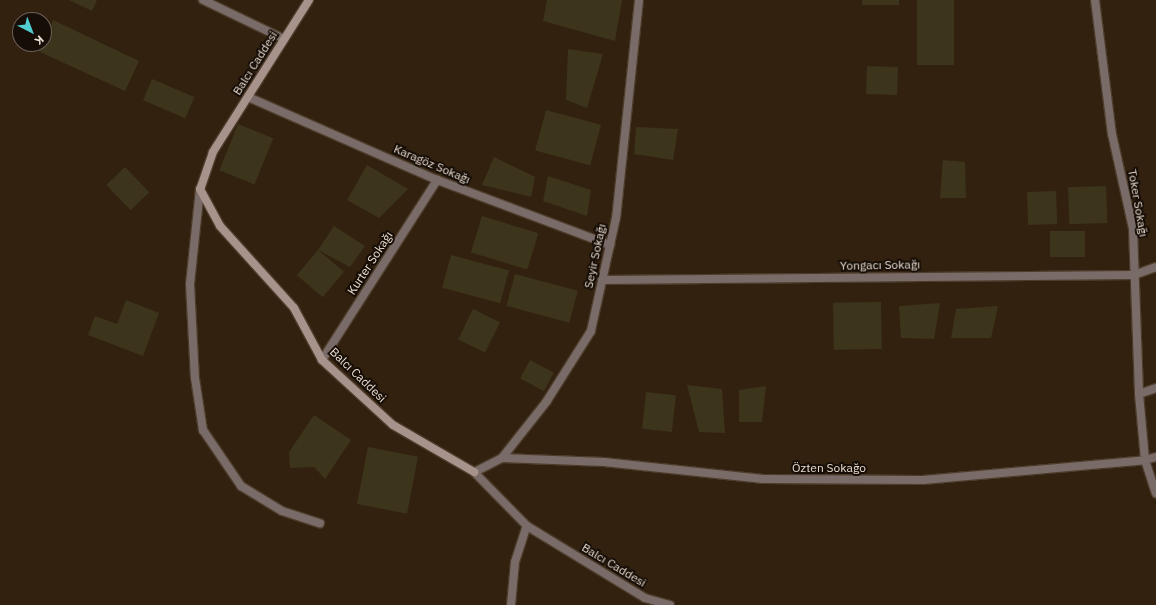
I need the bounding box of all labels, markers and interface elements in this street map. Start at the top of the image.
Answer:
north arrow [12,12,52,52]
street label: Balcı Caddesi [230,28,280,98]
text: K [32,32,47,48]
street label: Karagöz Sokağı [392,141,472,187]
street label: Toker Sokağı [1125,168,1151,238]
street label: Seyir Sokağı [581,222,609,290]
street label: Kurter Sokağı [344,229,396,297]
street label: Yongacı Sokağı [840,257,920,273]
street label: Balcı Caddesi [327,345,389,405]
street label: Özten Sokağo [792,461,866,475]
street label: Balcı Caddesi [579,540,649,590]

